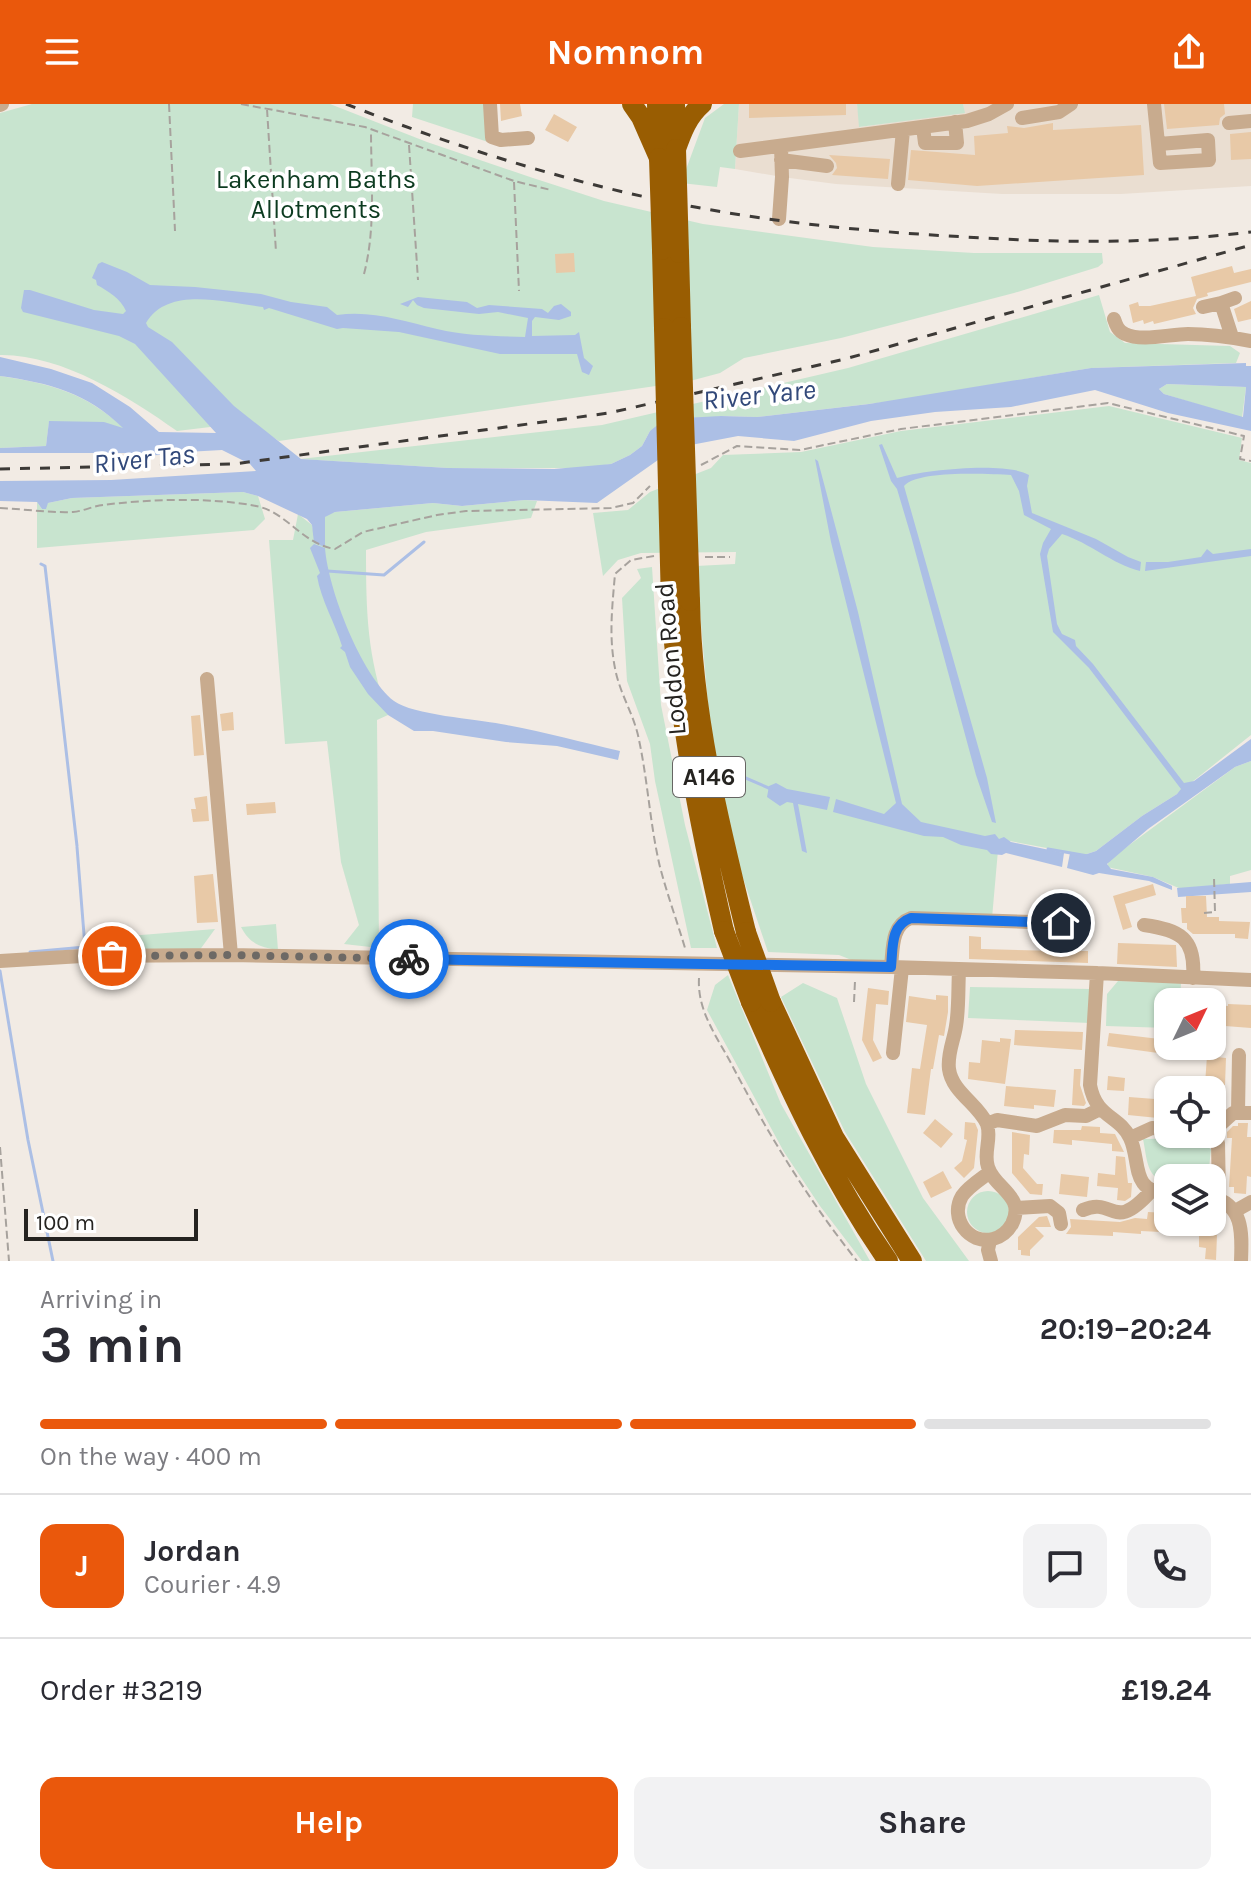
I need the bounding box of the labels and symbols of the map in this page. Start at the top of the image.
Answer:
park label: Lakenham Baths Allotments [216,164,416,225]
water label: River Yare [701,372,817,417]
water label: River Tas [92,437,197,480]
street label: Loddon Road [648,581,693,737]
road number: A146 [673,757,745,797]
pin [1027,889,1095,957]
courier [369,919,449,999]
pin [78,922,146,990]
north arrow [1154,988,1226,1060]
scale bar [24,1205,198,1241]

